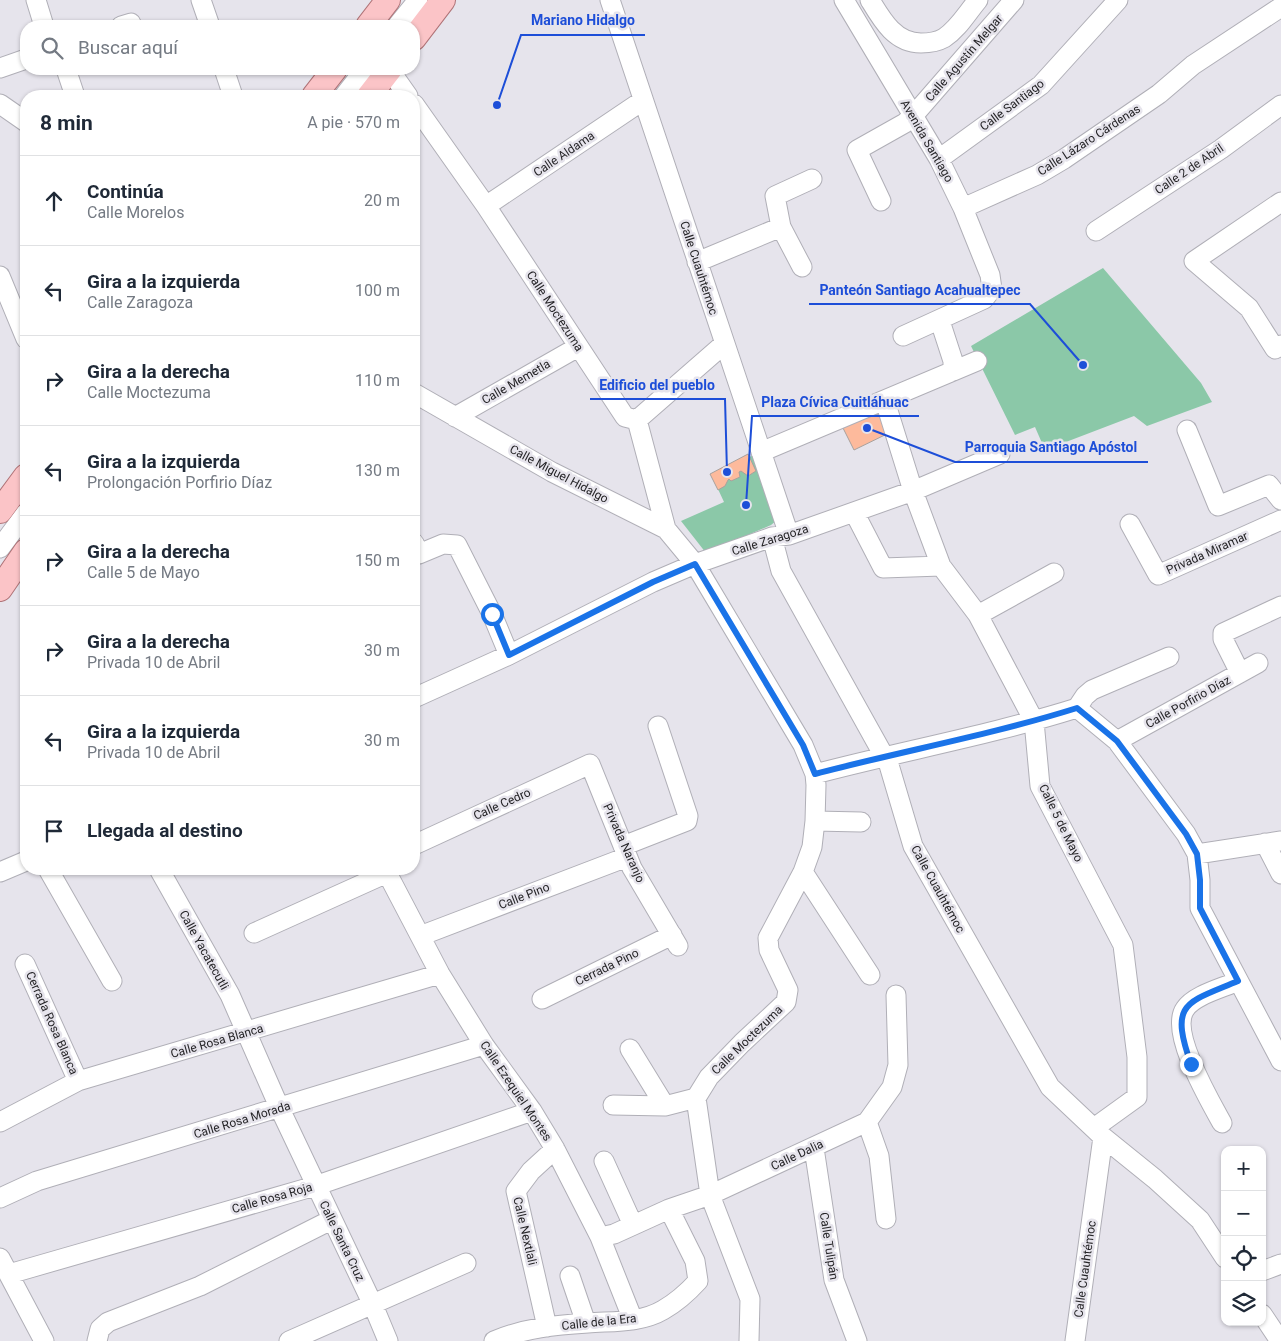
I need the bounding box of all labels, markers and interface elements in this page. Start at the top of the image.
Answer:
callout: Mariano Hidalgo [521,6,645,35]
text: Mariano Hidalgo [531,12,635,28]
street label: Calle Agustín Melgar [922,12,1006,104]
search box [20,20,420,75]
icon: search [38,34,66,62]
text: Buscar aquí [78,36,178,59]
street label: Calle Santiago [977,76,1047,134]
street label: Avenida Santiago [898,97,956,185]
street label: Calle Lázaro Cárdenas [1035,102,1143,178]
text: 8 min [40,111,93,135]
text: A pie · 570 m [307,113,400,132]
street label: Calle Aldama [531,128,597,180]
street label: Calle 2 de Abril [1152,141,1226,197]
text: Continúa [87,180,164,203]
icon: ahead [40,187,68,215]
text: 20 m [364,191,400,210]
text: Calle Morelos [87,203,184,222]
street label: Calle Cuauhtémoc [677,219,721,317]
street label: Calle Moctezuma [524,268,586,354]
text: Gira a la izquierda [87,270,240,293]
callout: Panteón Santiago Acahualtepec [809,275,1030,304]
icon: left [40,277,68,305]
text: 100 m [355,281,400,300]
text: Panteón Santiago Acahualtepec [819,282,1021,298]
text: Calle Zaragoza [87,293,193,312]
street label: Calle Memetla [479,357,553,407]
text: Gira a la derecha [87,360,230,383]
icon: right [40,367,68,395]
callout: Edificio del pueblo [590,370,725,399]
text: 110 m [355,371,400,390]
text: Edificio del pueblo [599,377,715,393]
text: Calle Moctezuma [87,383,211,402]
callout: Plaza Cívica Cuitláhuac [752,387,919,416]
text: Plaza Cívica Cuitláhuac [761,394,909,410]
callout: Parroquia Santiago Apóstol [955,433,1148,462]
text: Parroquia Santiago Apóstol [965,439,1137,455]
street label: Calle Miguel Hidalgo [507,442,611,506]
text: Gira a la izquierda [87,450,240,473]
icon: left [40,457,68,485]
text: 130 m [355,461,400,480]
text: Prolongación Porfirio Díaz [87,473,272,492]
street label: Calle Zaragoza [730,522,810,558]
street label: Privada Miramar [1164,529,1250,577]
text: Gira a la derecha [87,540,230,563]
icon: right [40,547,68,575]
text: 150 m [355,551,400,570]
text: Calle 5 de Mayo [87,563,200,582]
route start [481,603,504,626]
text: Gira a la derecha [87,630,230,653]
icon: right [40,637,68,665]
text: 30 m [364,641,400,660]
text: Privada 10 de Abril [87,653,221,672]
street label: Calle Porfirio Díaz [1143,673,1233,731]
text: Gira a la izquierda [87,720,240,743]
icon: left [40,727,68,755]
text: 30 m [364,731,400,750]
text: Privada 10 de Abril [87,743,221,762]
street label: Calle 5 de Mayo [1036,782,1086,864]
street label: Calle Cedro [471,785,533,823]
street label: Privada Naranjo [600,801,648,885]
icon: arrive [40,817,68,845]
text: Llegada al destino [87,819,243,842]
street label: Calle Cuauhtémoc [908,843,968,935]
street label: Calle Pino [497,880,552,912]
street label: Calle Yacatecutli [176,908,232,992]
street label: Cerrada Pino [573,946,641,988]
street label: Cerrada Rosa Blanca [23,969,81,1077]
street label: Calle Moctezuma [709,1003,785,1077]
street label: Calle Rosa Blanca [169,1021,265,1061]
street label: Calle Ezequiel Montes [477,1038,555,1144]
route end [1180,1053,1203,1076]
street label: Calle Rosa Morada [192,1099,292,1141]
street label: Calle Dalia [769,1137,825,1173]
map controls [1221,1146,1266,1326]
button: + [1221,1146,1266,1191]
street label: Calle Rosa Roja [230,1180,314,1216]
button: − [1221,1191,1266,1236]
street label: Calle Nextlali [510,1196,540,1267]
street label: Calle Santa Cruz [316,1199,368,1284]
street label: Calle Tulipán [817,1211,841,1281]
street label: Calle Cuauhtémoc [1071,1220,1099,1318]
button: locate [1221,1236,1266,1281]
button: layers [1221,1281,1266,1326]
street label: Calle de la Era [561,1311,637,1333]

